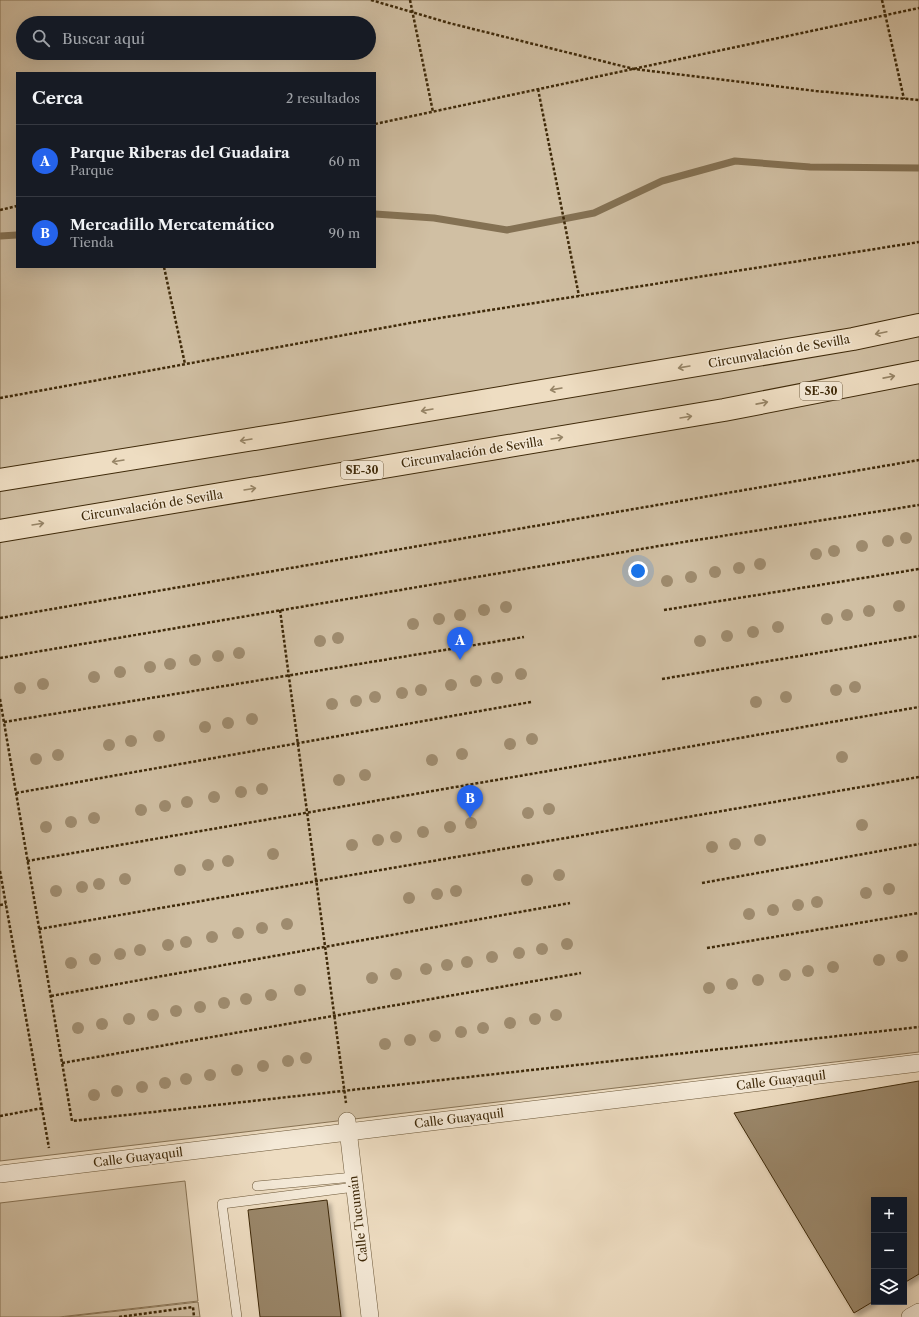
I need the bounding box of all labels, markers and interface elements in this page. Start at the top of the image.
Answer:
search box [16,16,376,60]
icon: search [30,27,52,49]
text: Buscar aquí [62,29,145,48]
text: Cerca [32,88,83,108]
text: 2 resultados [286,90,360,106]
text: Parque Riberas del Guadaira [70,143,290,162]
text: A [40,153,50,169]
text: 60 m [329,153,360,169]
text: Parque [70,162,114,178]
text: Mercadillo Mercatemático [70,215,274,234]
text: B [40,225,50,241]
text: 90 m [329,225,360,241]
text: Tienda [70,234,114,250]
one-way arrow [875,329,888,337]
street label: Circunvalación de Sevilla [707,331,852,371]
one-way arrow [678,363,691,371]
one-way arrow [883,373,896,381]
road number: SE-30 [800,382,842,400]
one-way arrow [550,385,563,393]
one-way arrow [755,398,768,406]
one-way arrow [421,406,434,414]
one-way arrow [679,412,692,420]
street label: Circunvalación de Sevilla [400,433,545,471]
one-way arrow [550,434,563,442]
one-way arrow [240,437,253,445]
one-way arrow [112,457,125,465]
road number: SE-30 [341,461,383,479]
one-way arrow [243,485,256,493]
street label: Circunvalación de Sevilla [80,486,225,524]
one-way arrow [32,520,45,528]
your location [628,561,648,581]
pin: A [447,627,473,660]
pin: B [457,785,483,818]
street label: Calle Guayaquil [735,1067,827,1093]
street label: Calle Guayaquil [413,1105,505,1131]
street label: Calle Guayaquil [92,1144,184,1170]
street label: Calle Tucumán [345,1174,371,1263]
map controls [871,1197,907,1305]
button: + [871,1197,907,1233]
button: − [871,1233,907,1269]
button: layers [871,1269,907,1305]

